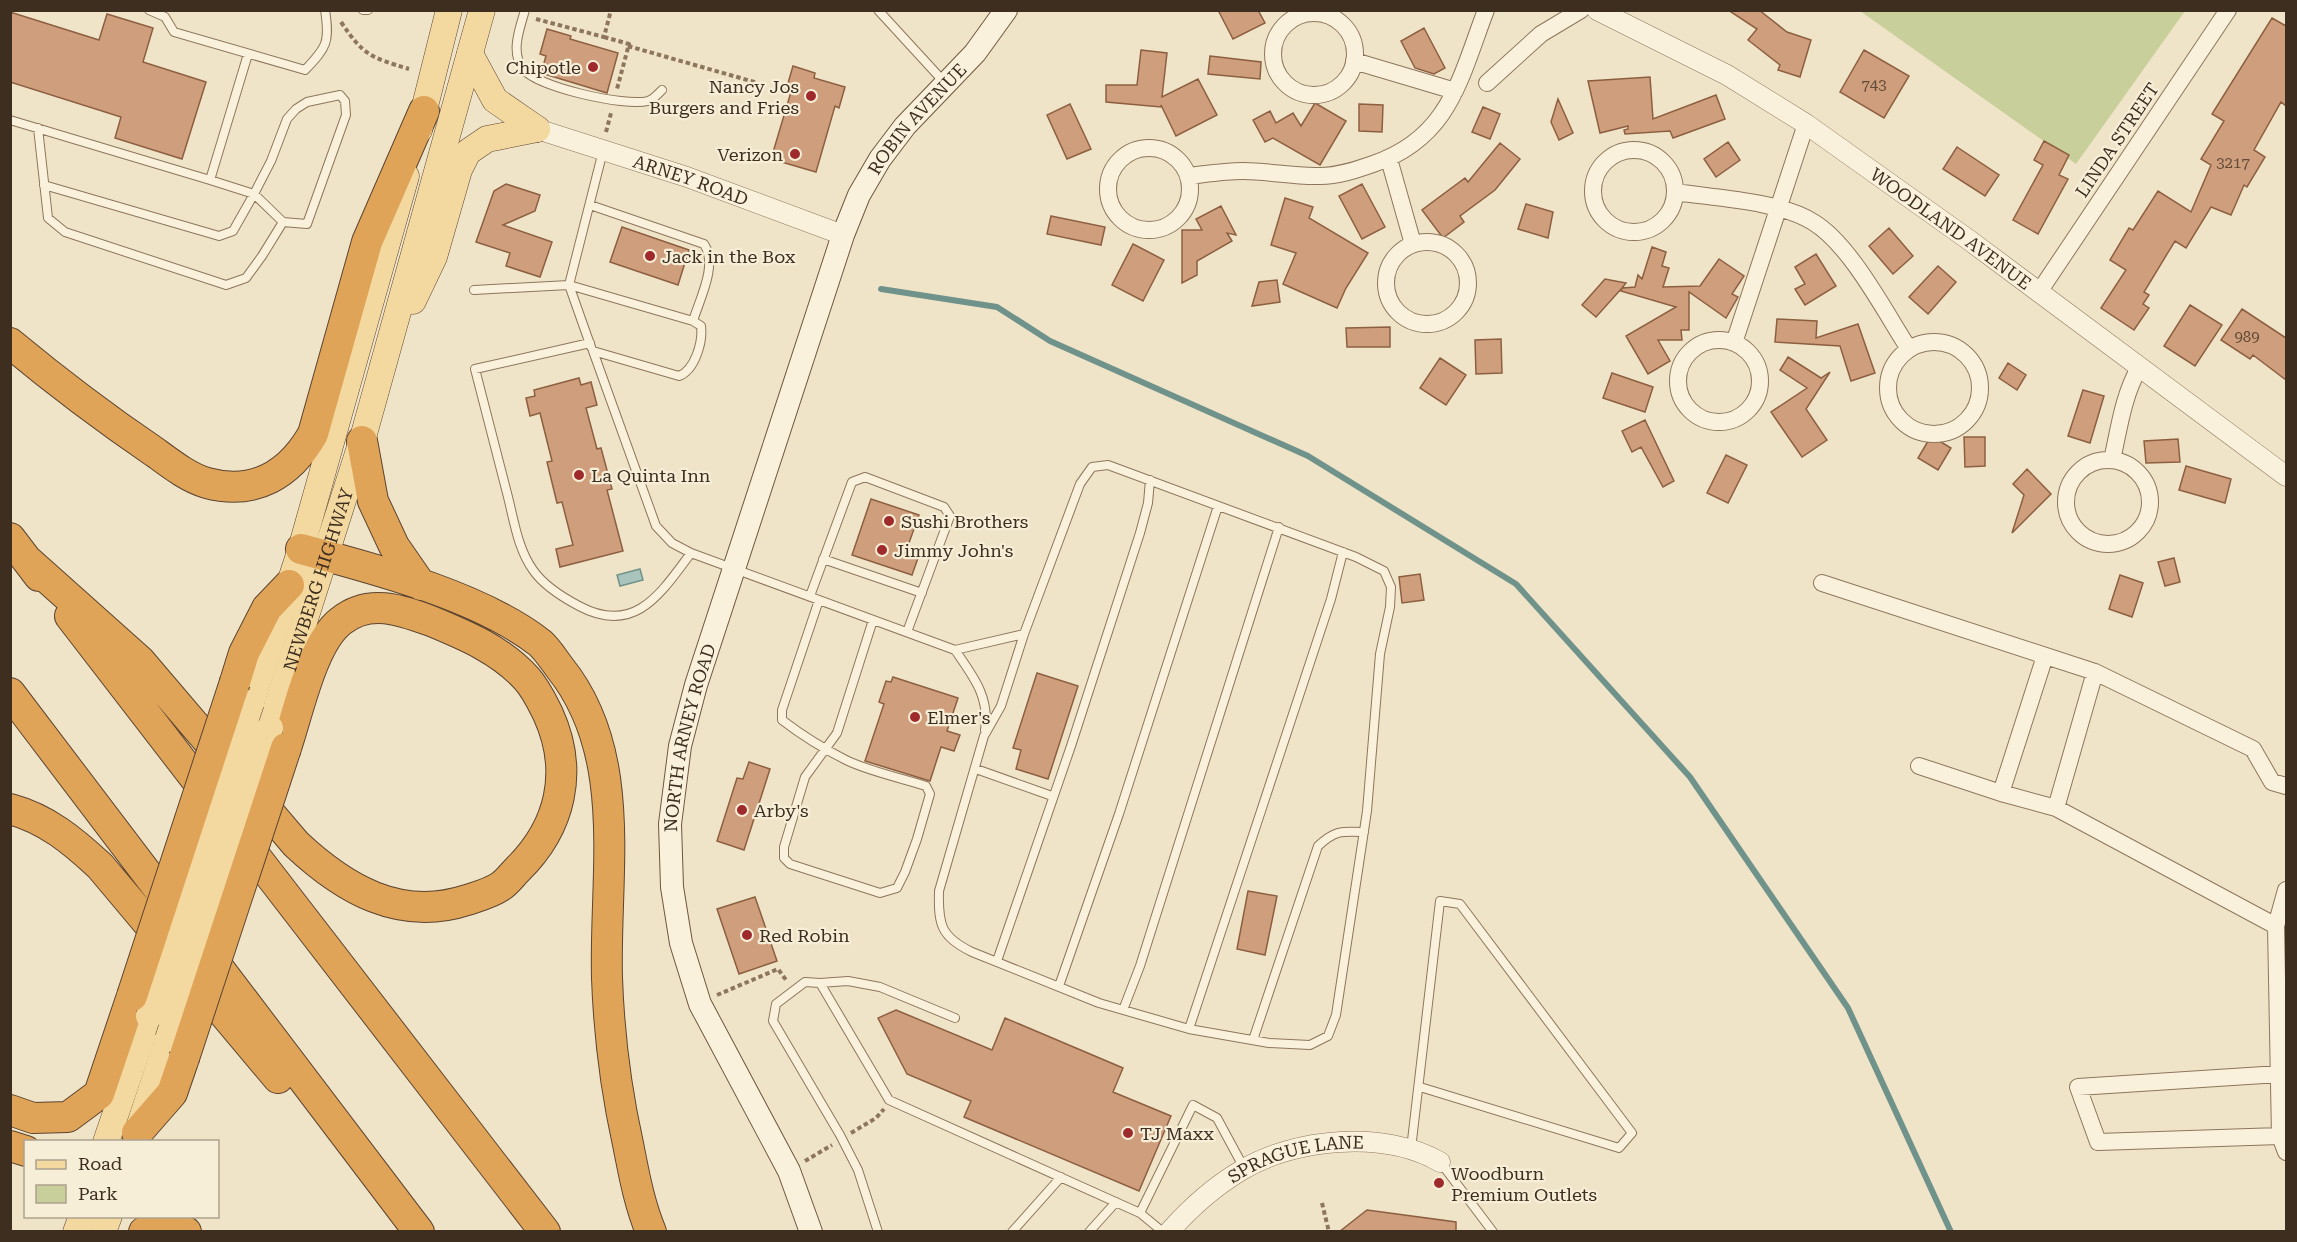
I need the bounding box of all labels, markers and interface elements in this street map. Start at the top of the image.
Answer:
place label: Chipotle [506,57,581,78]
street label: ROBIN AVENUE [863,59,970,178]
marker: Chipotle [586,60,600,74]
place label: Nancy Jos Burgers and Fries [649,76,799,118]
house number: 743 [1861,76,1887,94]
street label: LINDA STREET [2071,79,2163,201]
marker: Nancy Jos Burgers and Fries [804,89,818,103]
place label: Verizon [717,144,783,165]
marker: Verizon [788,147,802,161]
street label: ARNEY ROAD [631,150,751,209]
house number: 3217 [2216,154,2250,172]
street label: WOODLAND AVENUE [1867,163,2036,293]
place label: Jack in the Box [662,246,796,267]
marker: Jack in the Box [643,249,657,263]
house number: 989 [2234,328,2260,346]
place label: La Quinta Inn [591,465,711,486]
marker: La Quinta Inn [572,468,586,482]
street label: NEWBERG HIGHWAY [279,485,357,673]
place label: Sushi Brothers [901,511,1028,532]
marker: Sushi Brothers [882,514,896,528]
place label: Jimmy John's [894,540,1013,561]
marker: Jimmy John's [875,543,889,557]
street label: NORTH ARNEY ROAD [659,641,719,833]
place label: Elmer's [927,707,990,728]
marker: Elmer's [908,710,922,724]
place label: Arby's [754,800,809,821]
marker: Arby's [735,803,749,817]
place label: Red Robin [759,925,850,946]
marker: Red Robin [740,928,754,942]
place label: TJ Maxx [1140,1123,1215,1144]
marker: TJ Maxx [1121,1126,1135,1140]
street label: SPRAGUE LANE [1224,1131,1364,1187]
legend [24,1140,219,1218]
text: Road [78,1153,123,1174]
place label: Woodburn Premium Outlets [1451,1163,1597,1205]
marker: Woodburn Premium Outlets [1432,1176,1446,1190]
text: Park [78,1183,118,1204]

